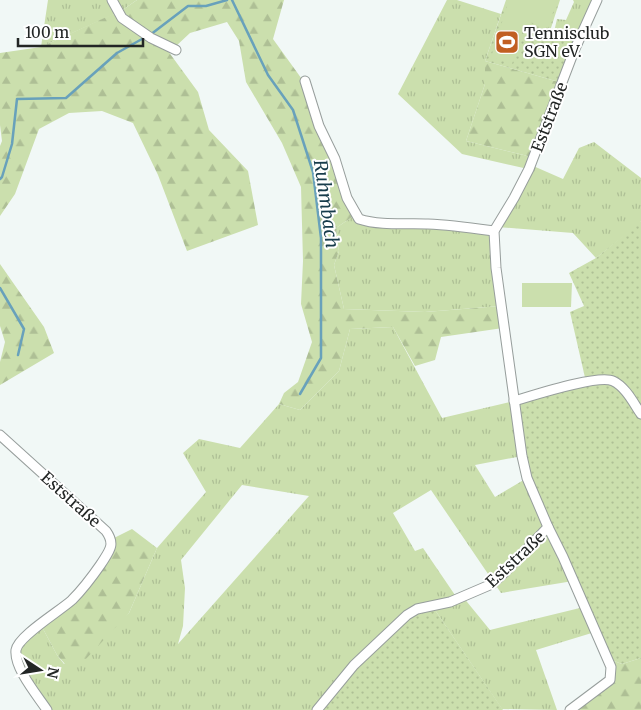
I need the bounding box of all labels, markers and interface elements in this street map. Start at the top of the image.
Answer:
scale bar [18,15,142,47]
text: 100 m [25,23,69,42]
place label: Tennisclub SGN eV. [524,23,610,61]
sports icon: Tennisclub SGN eV. [494,29,520,55]
street label: Eststraße [527,79,571,155]
water label: Ruhmbach [309,158,344,250]
street label: Eststraße [37,467,105,531]
street label: Eststraße [481,527,549,591]
north arrow [15,645,65,695]
text: N [43,665,63,680]

